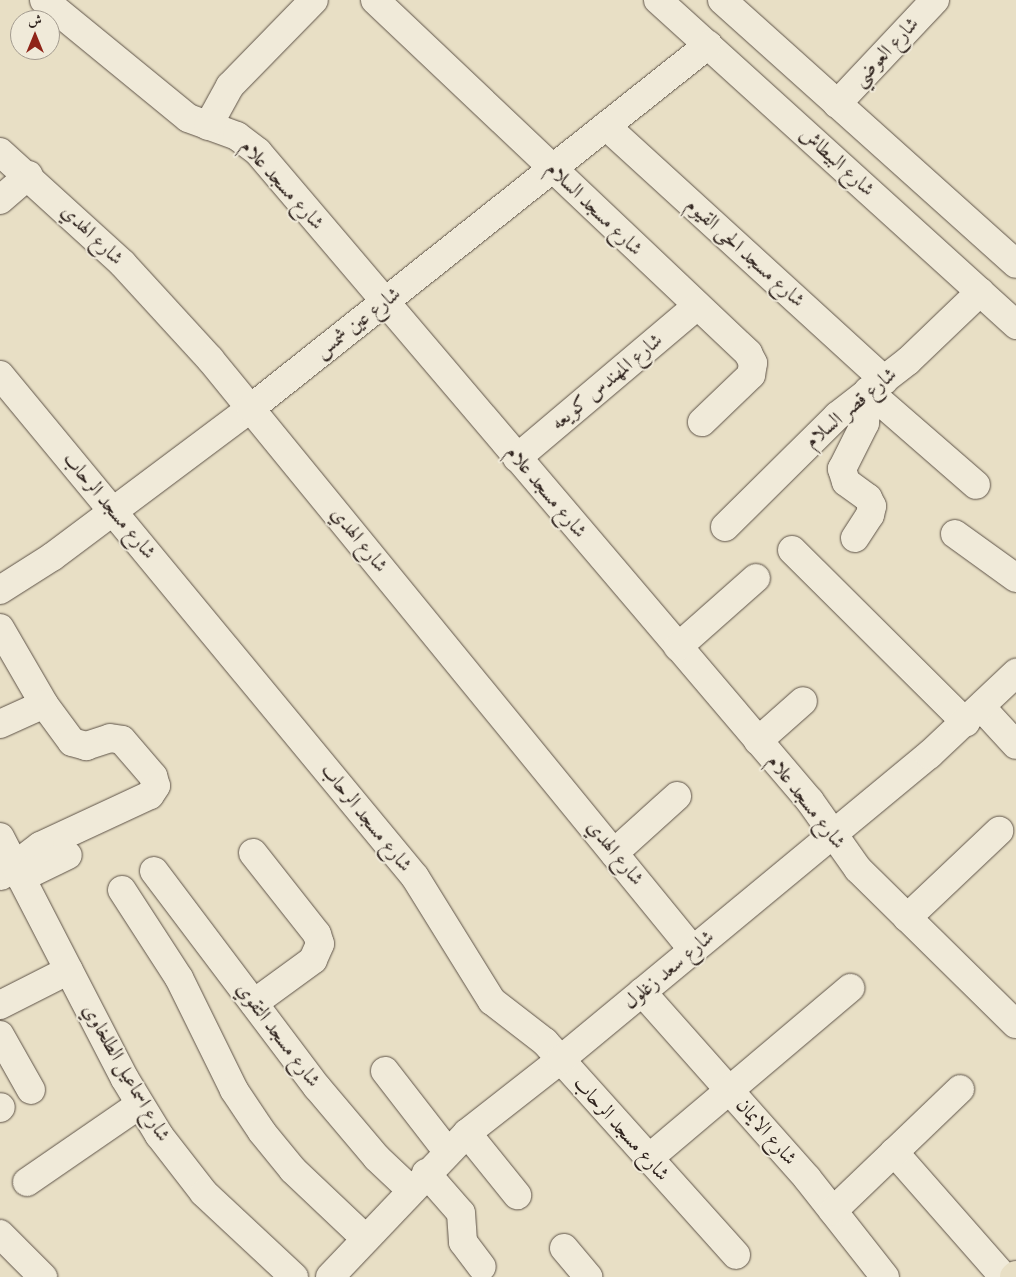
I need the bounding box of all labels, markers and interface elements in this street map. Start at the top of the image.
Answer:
north arrow [10,10,60,60]
text: ش [28,12,42,30]
street label: شارع العوضي [848,12,924,92]
street label: شارع البيطاش [795,122,879,202]
street label: شارع مسجد علام [235,135,329,235]
street label: شارع مسجد السلام [541,157,647,261]
street label: شارع مسجد الحى القيوم [681,193,809,313]
street label: شارع الهدي [56,199,128,271]
street label: شارع عين شمس [310,282,406,364]
street label: شارع المهندس كويعه [546,328,668,436]
street label: شارع قصر السلام [800,363,902,453]
street label: شارع مسجد علام [500,441,592,543]
street label: شارع مسجد الرحاب [57,448,161,564]
street label: شارع الهدي [325,502,393,578]
street label: شارع مسجد علام [762,750,850,854]
street label: شارع مسجد الرحاب [315,759,417,877]
street label: شارع الهدي [581,815,649,891]
street label: شارع سعد زغلول [619,925,719,1015]
street label: شارع مسجد التقوي [231,978,325,1092]
street label: شارع اسماعيل الطلخاوي [77,1000,175,1146]
street label: شارع مسجد الرحاب [568,1072,674,1186]
street label: شارع الايمان [730,1094,802,1170]

